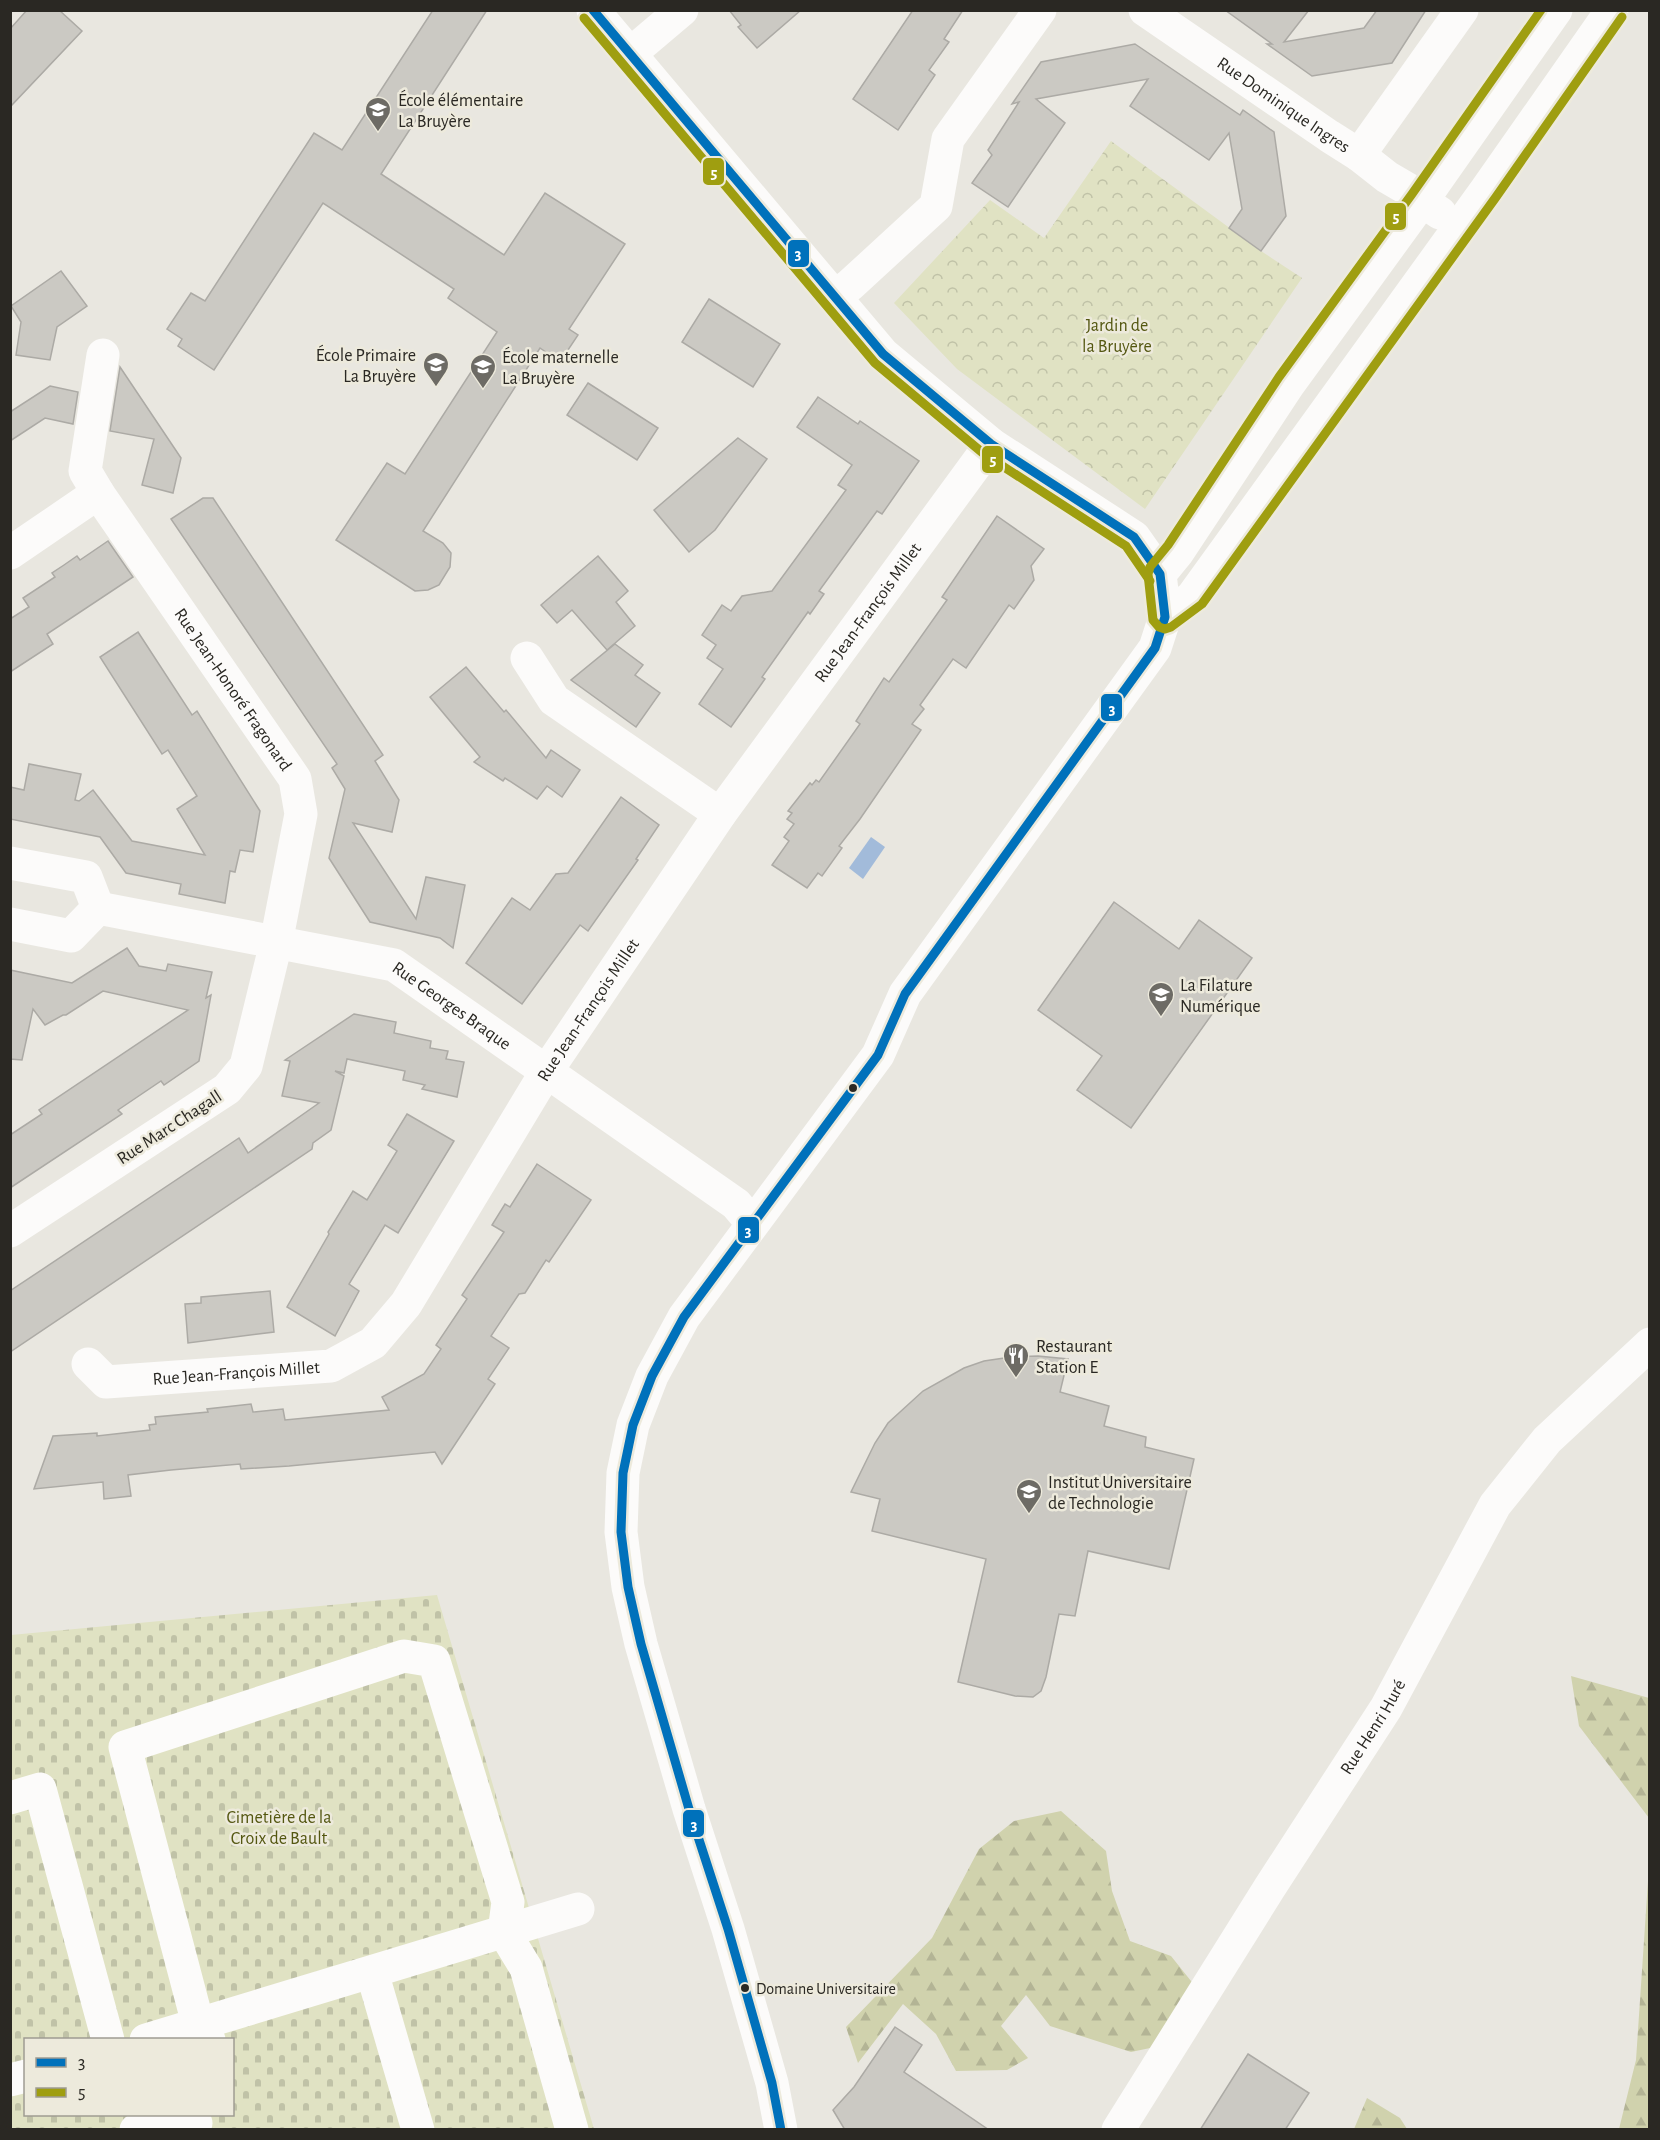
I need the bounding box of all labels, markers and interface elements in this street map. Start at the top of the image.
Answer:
street label: Rue Dominique Ingres [1214,54,1353,157]
place label: École élémentaire La Bruyère [398,89,523,131]
school or university icon: École élémentaire La Bruyère [363,95,393,133]
line badge: 5 [702,157,725,186]
text: 5 [711,165,718,181]
line badge: 5 [1384,202,1407,231]
text: 5 [1393,209,1400,225]
line badge: 3 [787,239,810,268]
text: 3 [795,246,802,262]
park label: Jardin de la Bruyère [1082,317,1152,356]
place label: École Primaire La Bruyère [316,344,416,386]
place label: École maternelle La Bruyère [502,346,619,388]
school or university icon: École Primaire La Bruyère [421,350,451,388]
school or university icon: École maternelle La Bruyère [468,352,498,390]
line badge: 5 [981,445,1004,474]
text: 5 [990,452,997,468]
street label: Rue Jean-François Millet [812,540,925,686]
street label: Rue Jean-Honoré Fragonard [170,605,295,775]
line badge: 3 [1100,693,1123,722]
text: 3 [1109,701,1116,717]
street label: Rue Jean-François Millet [535,936,643,1085]
street label: Rue Georges Braque [389,959,514,1054]
place label: La Filature Numérique [1180,977,1261,1016]
school or university icon: La Filature Numérique [1146,980,1176,1018]
unlabelled marker [847,1082,859,1094]
street label: Rue Marc Chagall [114,1087,225,1168]
line badge: 3 [737,1216,760,1244]
text: 3 [745,1223,752,1239]
place label: Restaurant Station E [1036,1338,1112,1377]
restaurant icon: Restaurant Station E [1001,1341,1031,1379]
street label: Rue Jean-François Millet [152,1359,321,1389]
place label: Institut Universitaire de Technologie [1048,1474,1192,1513]
school or university icon: Institut Universitaire de Technologie [1014,1477,1044,1515]
street label: Rue Henri Huré [1337,1677,1409,1778]
park label: Cimetière de la Croix de Bault [226,1809,332,1848]
line badge: 3 [682,1809,705,1838]
text: 3 [691,1817,698,1833]
place label: Domaine Universitaire [756,1981,896,1997]
marker: Domaine Universitaire [739,1982,751,1994]
legend [24,2038,234,2116]
text: 3 [78,2054,85,2072]
text: 5 [78,2084,86,2102]

